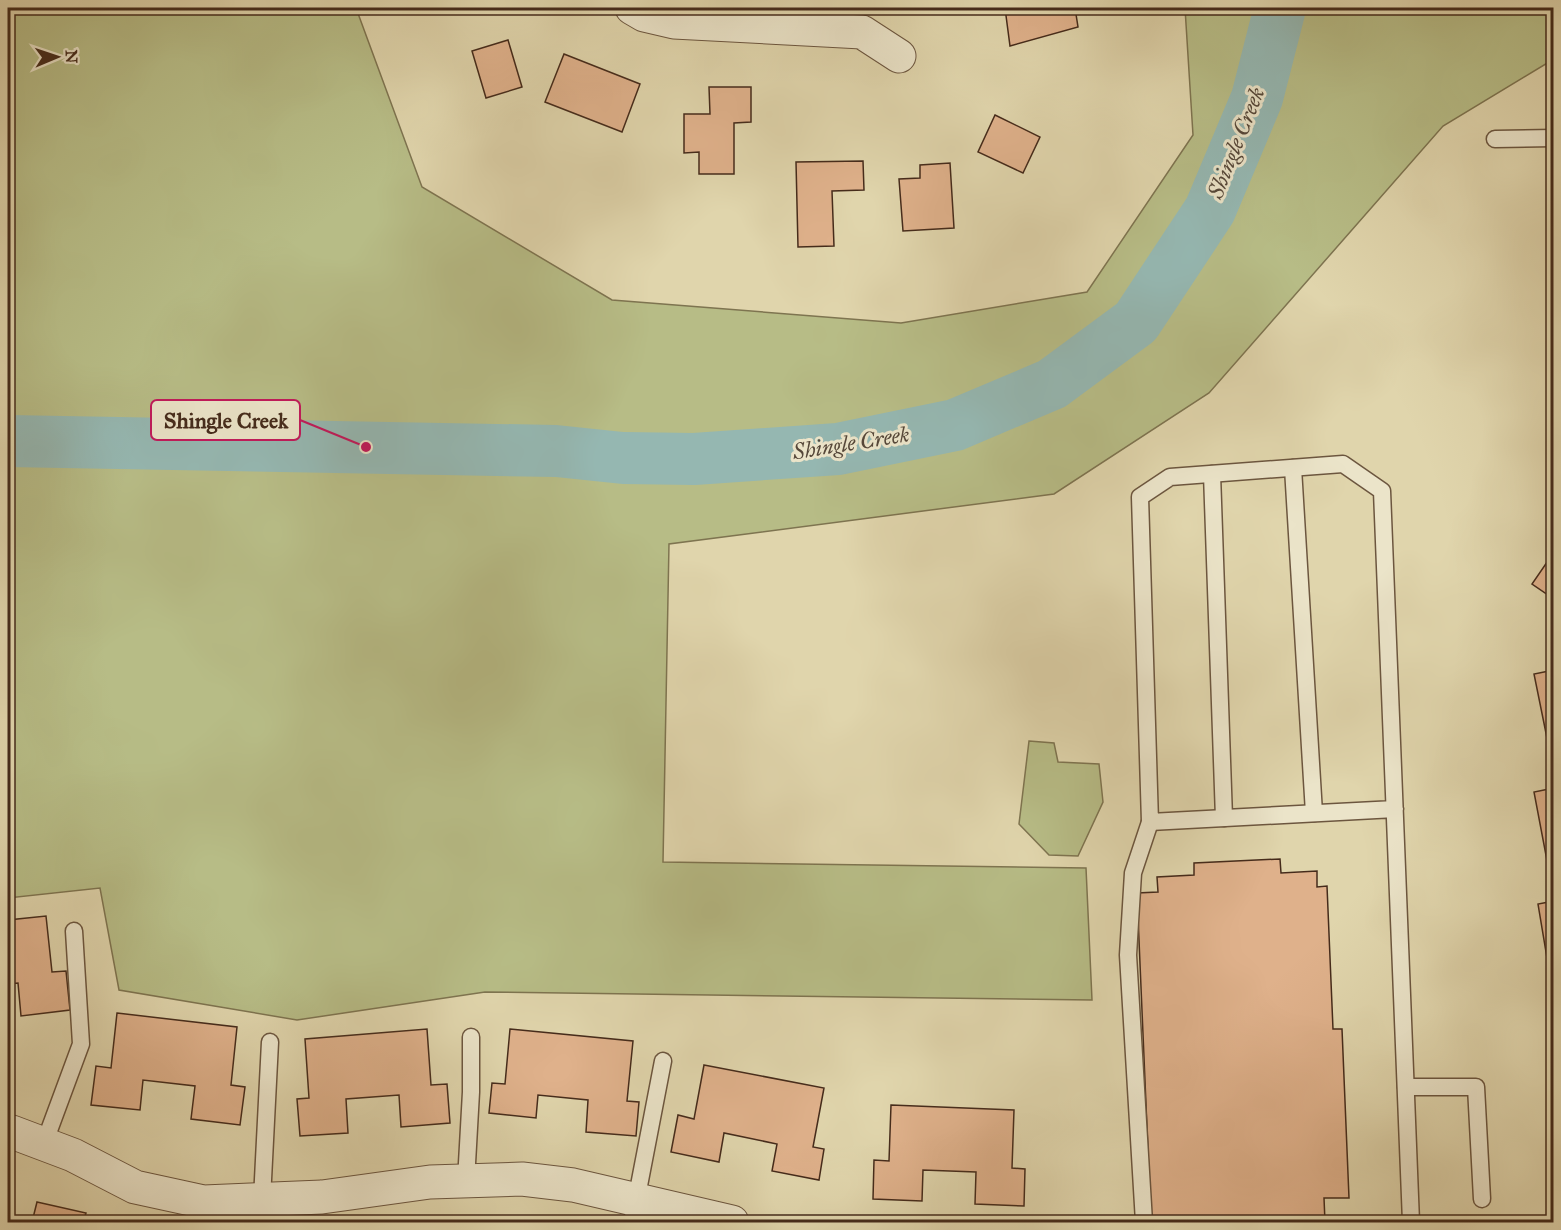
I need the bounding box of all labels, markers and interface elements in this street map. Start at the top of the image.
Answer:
north arrow [27,27,87,87]
text: N [62,49,81,64]
water label: Shingle Creek [1201,83,1271,203]
callout: Shingle Creek [151,400,300,440]
text: Shingle Creek [164,407,289,434]
water label: Shingle Creek [790,420,911,466]

